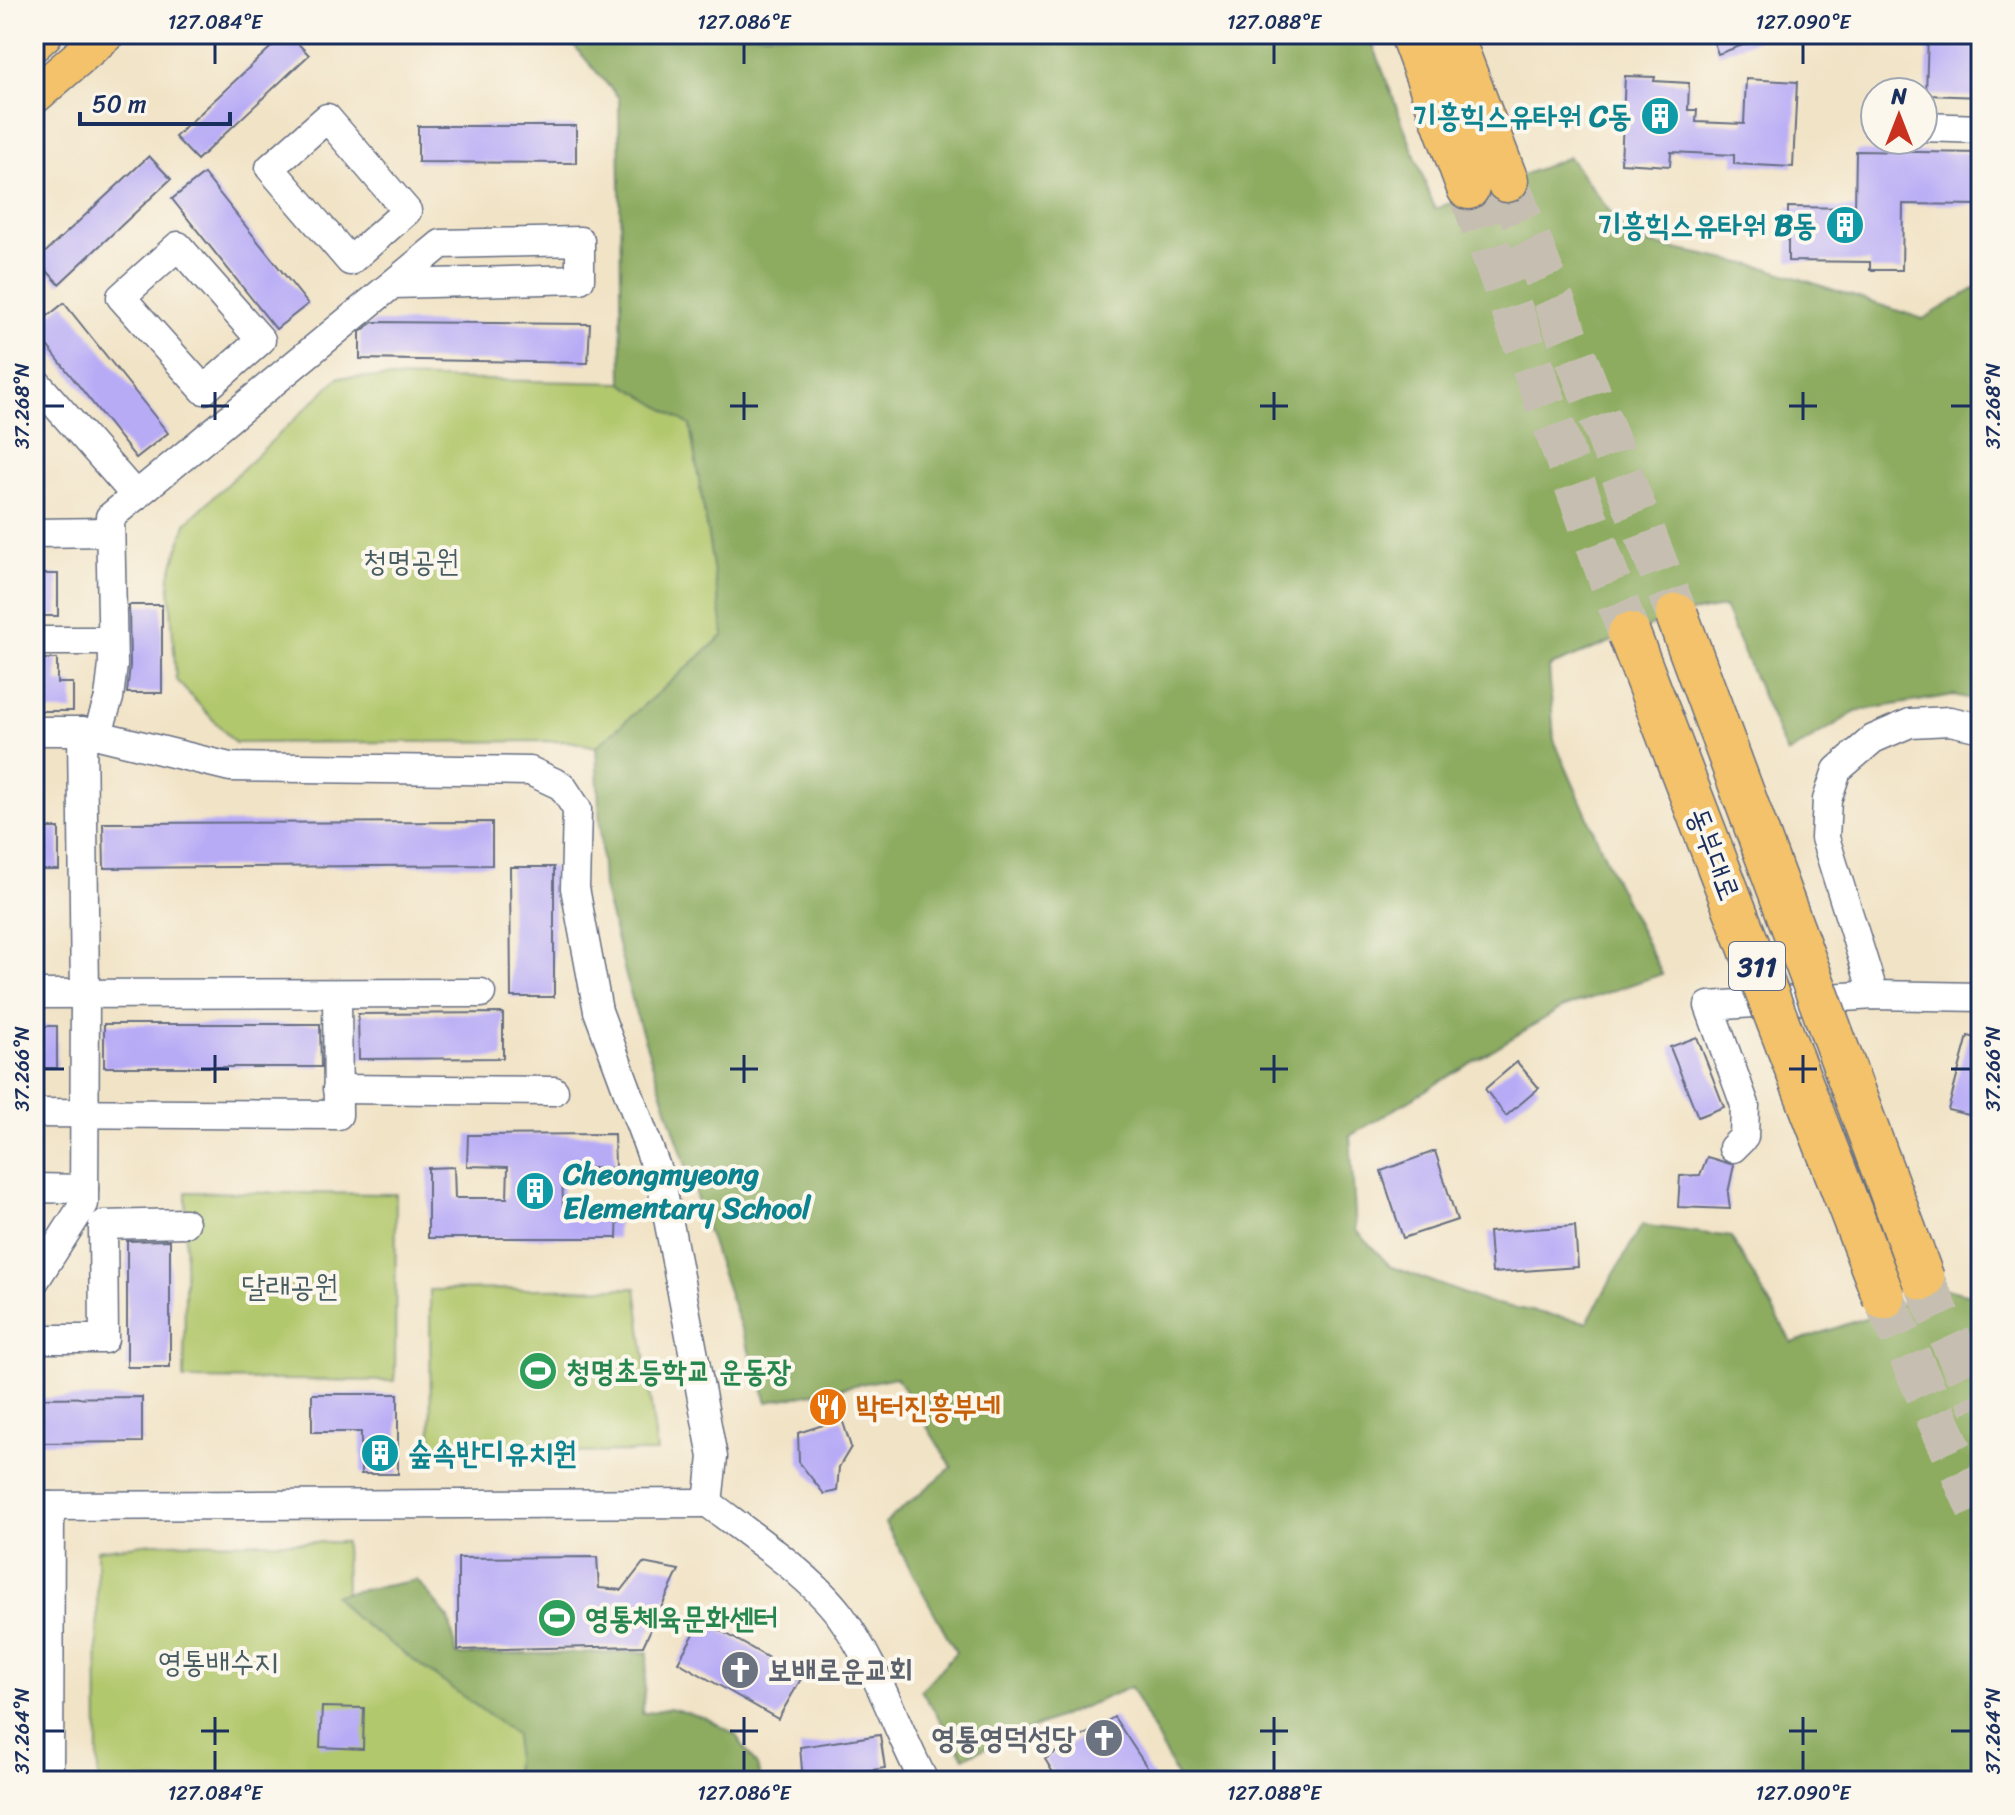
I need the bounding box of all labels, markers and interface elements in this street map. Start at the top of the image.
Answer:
text: 127.084°E [168,5,264,40]
text: 127.086°E [697,5,793,40]
text: 127.088°E [1227,5,1323,40]
text: 127.090°E [1756,5,1852,40]
scale bar [80,76,230,126]
north arrow [1859,76,1939,156]
text: N [1890,77,1907,116]
text: 50 m [92,83,147,125]
place label: 기흥힉스유타워 C동 [1412,89,1632,143]
building icon: 기흥힉스유타워 C동 [1639,95,1681,137]
place label: 기흥힉스유타워 B동 [1597,198,1817,252]
building icon: 기흥힉스유타워 B동 [1824,204,1866,246]
text: 37.268°N [5,363,40,449]
text: 37.268°N [1976,363,2011,449]
park label: 청명공원 [363,534,459,588]
street label: 동부대로 [1671,799,1757,909]
road number: 311 [1729,942,1785,990]
text: 37.266°N [5,1026,40,1112]
text: 37.266°N [1976,1026,2011,1112]
place label: Cheongmyeong Elementary School [562,1147,812,1235]
building icon: Cheongmyeong Elementary School [514,1170,556,1212]
park label: 달래공원 [242,1259,338,1313]
place label: 청명초등학교 운동장 [566,1344,791,1398]
sports icon: 청명초등학교 운동장 [517,1350,559,1392]
place label: 박터진흥부네 [856,1380,1001,1434]
restaurant icon: 박터진흥부네 [807,1386,849,1428]
place label: 숲속반디유치원 [408,1426,577,1480]
building icon: 숲속반디유치원 [359,1432,401,1474]
place label: 영통체육문화센터 [585,1591,778,1645]
sports icon: 영통체육문화센터 [536,1597,578,1639]
park label: 영통배수지 [158,1635,278,1689]
place label: 보배로운교회 [768,1643,913,1697]
church icon: 보배로운교회 [719,1649,761,1691]
text: 37.264°N [5,1688,40,1774]
text: 37.264°N [1976,1688,2011,1774]
place label: 영통영덕성당 [931,1711,1077,1765]
church icon: 영통영덕성당 [1083,1717,1125,1759]
text: 127.084°E [168,1776,264,1811]
text: 127.086°E [697,1776,793,1811]
text: 127.088°E [1227,1776,1323,1811]
text: 127.090°E [1756,1776,1852,1811]

